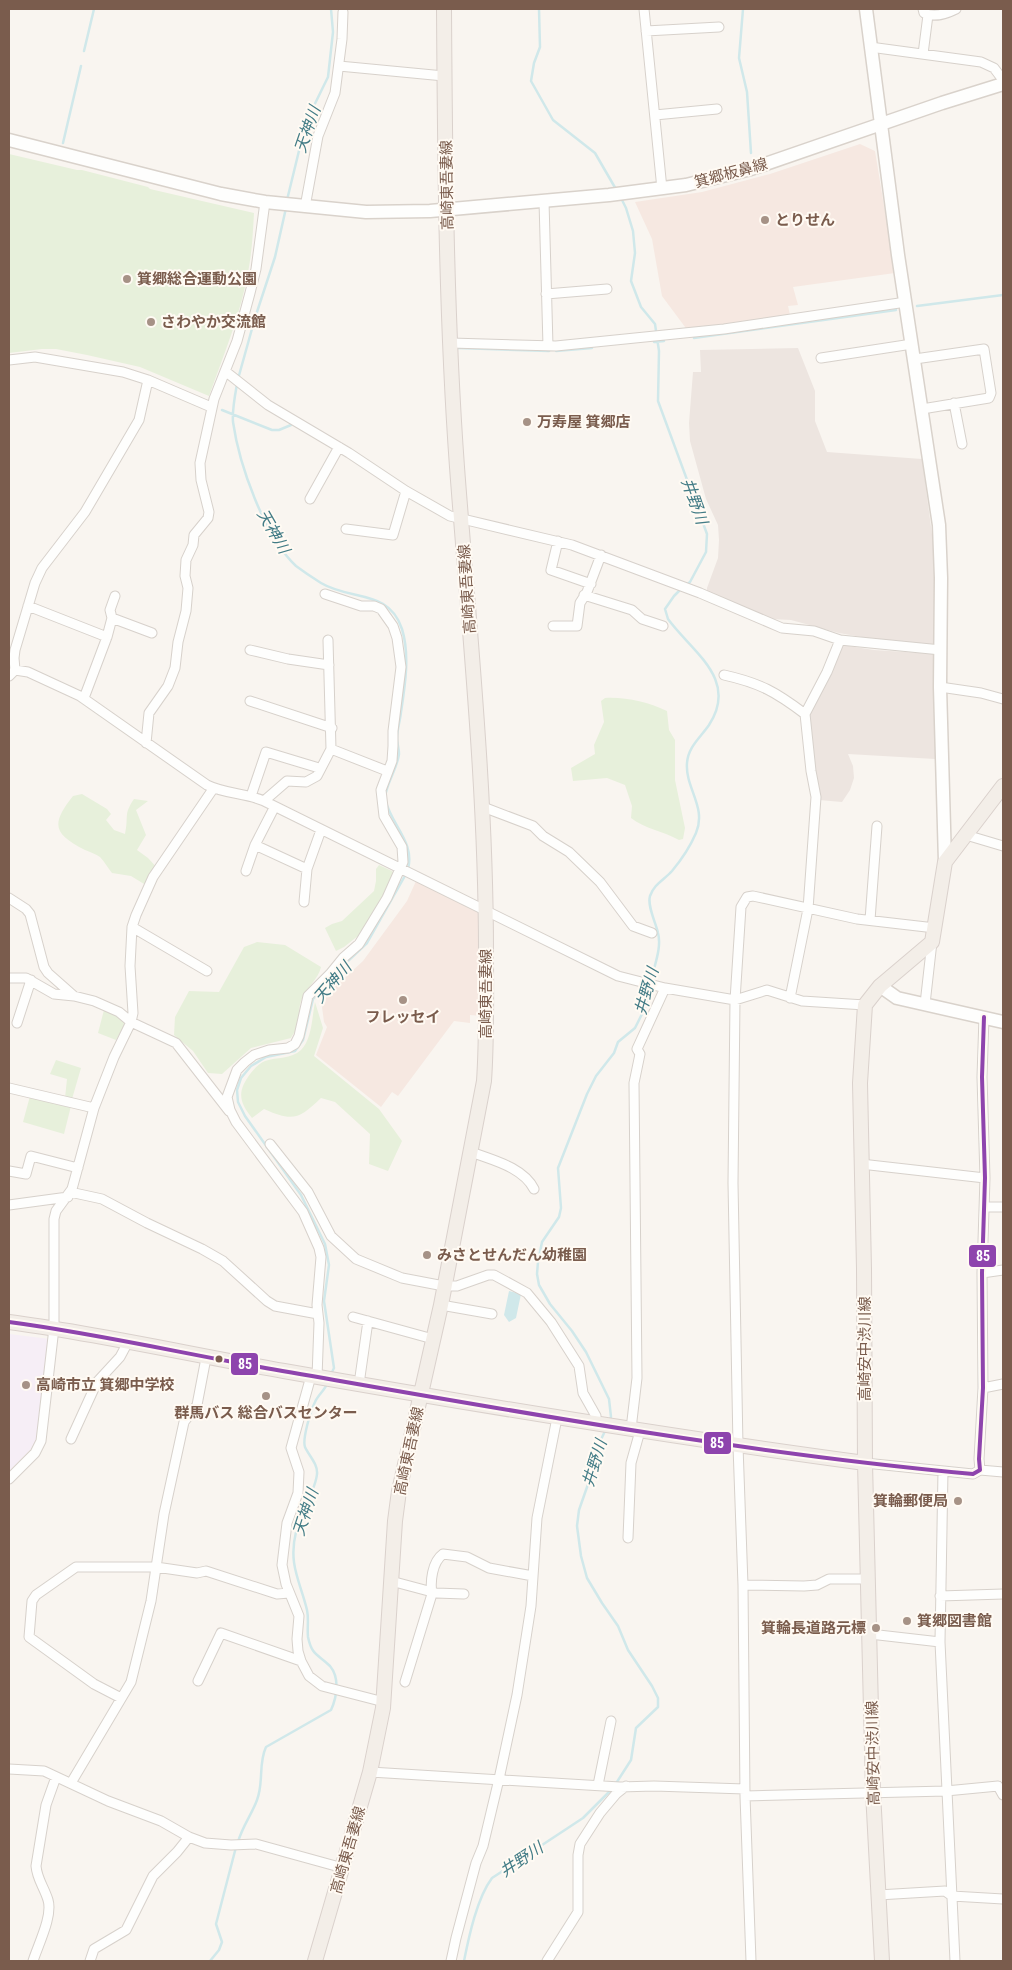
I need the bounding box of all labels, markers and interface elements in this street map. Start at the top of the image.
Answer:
water label: 天神川 [291,101,325,155]
street label: 高崎東吾妻線 [437,140,457,230]
street label: 箕郷板鼻線 [692,155,770,191]
place label: とりせん [775,211,835,229]
marker: とりせん [759,214,771,226]
place label: 箕郷総合運動公園 [137,270,257,288]
marker: 箕郷総合運動公園 [121,273,133,285]
place label: さわやか交流館 [161,313,266,331]
marker: さわやか交流館 [145,316,157,328]
place label: 万寿屋 箕郷店 [537,413,630,431]
marker: 万寿屋 箕郷店 [521,416,533,428]
water label: 井野川 [677,475,712,529]
water label: 天神川 [253,506,295,559]
street label: 高崎東吾妻線 [455,543,479,635]
street label: 高崎東吾妻線 [477,949,495,1039]
water label: 天神川 [309,956,357,1007]
water label: 井野川 [631,964,663,1017]
marker: フレッセイ [397,994,409,1006]
place label: フレッセイ [365,1008,441,1026]
line badge: 85 [968,1244,997,1268]
place label: みさとせんだん幼稚園 [437,1246,587,1264]
text: 85 [976,1248,990,1264]
marker: みさとせんだん幼稚園 [421,1249,433,1261]
street label: 高崎安中渋川線 [856,1296,874,1402]
line badge: 85 [230,1352,259,1376]
unlabelled marker [214,1354,224,1364]
text: 85 [238,1356,252,1372]
place label: 高崎市立 箕郷中学校 [36,1376,174,1394]
marker: 高崎市立 箕郷中学校 [20,1379,32,1391]
marker: 群馬バス 総合バスセンター [260,1390,272,1402]
place label: 群馬バス 総合バスセンター [174,1404,358,1422]
street label: 高崎東吾妻線 [391,1405,427,1497]
line badge: 85 [703,1431,732,1455]
text: 85 [710,1435,724,1451]
water label: 井野川 [578,1436,611,1489]
water label: 天神川 [289,1484,323,1538]
place label: 箕輪郵便局 [873,1492,948,1510]
marker: 箕輪郵便局 [952,1495,964,1507]
place label: 箕郷図書館 [917,1612,992,1630]
marker: 箕郷図書館 [901,1615,913,1627]
place label: 箕輪長道路元標 [761,1619,866,1637]
marker: 箕輪長道路元標 [870,1622,882,1634]
street label: 高崎安中渋川線 [863,1700,883,1806]
street label: 高崎東吾妻線 [327,1804,369,1896]
water label: 井野川 [496,1837,548,1881]

